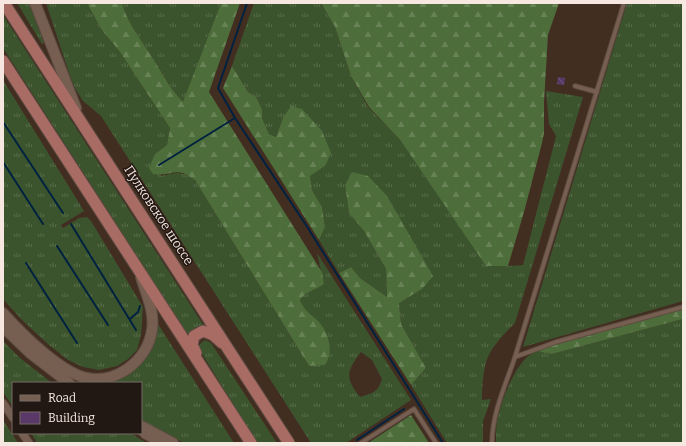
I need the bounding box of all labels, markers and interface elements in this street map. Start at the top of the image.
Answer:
street label: Пулковское шоссе [121,162,197,268]
legend [12,382,142,434]
text: Road [48,391,76,405]
text: Building [48,411,95,425]

